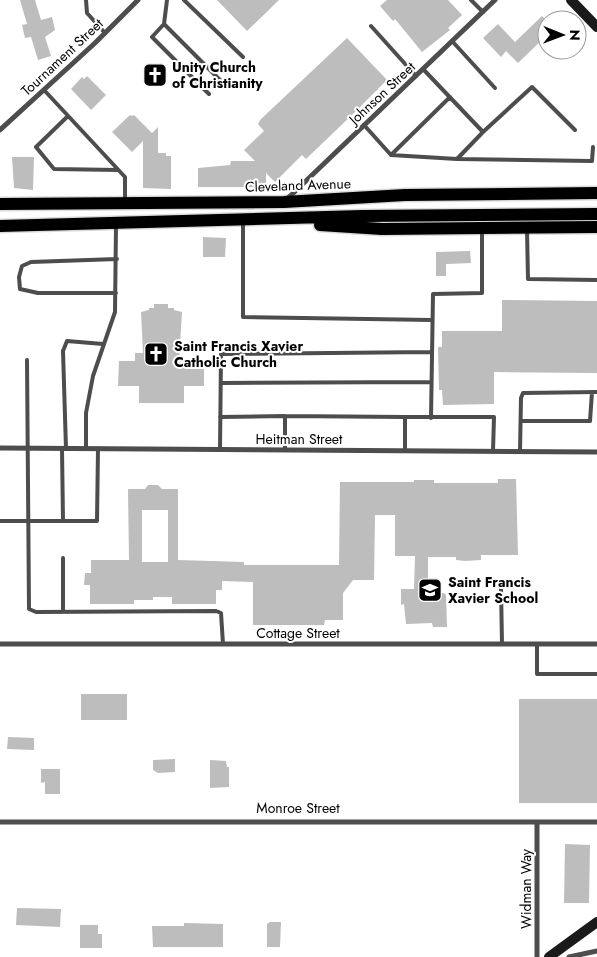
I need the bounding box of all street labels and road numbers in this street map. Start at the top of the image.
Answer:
street label: Tournament Street [17,13,108,100]
street label: Johnson Street [343,57,420,130]
street label: Cleveland Avenue [245,173,351,197]
street label: Heitman Street [256,429,343,449]
street label: Cottage Street [256,623,340,643]
street label: Monroe Street [256,798,340,818]
street label: Widman Way [516,848,536,929]

